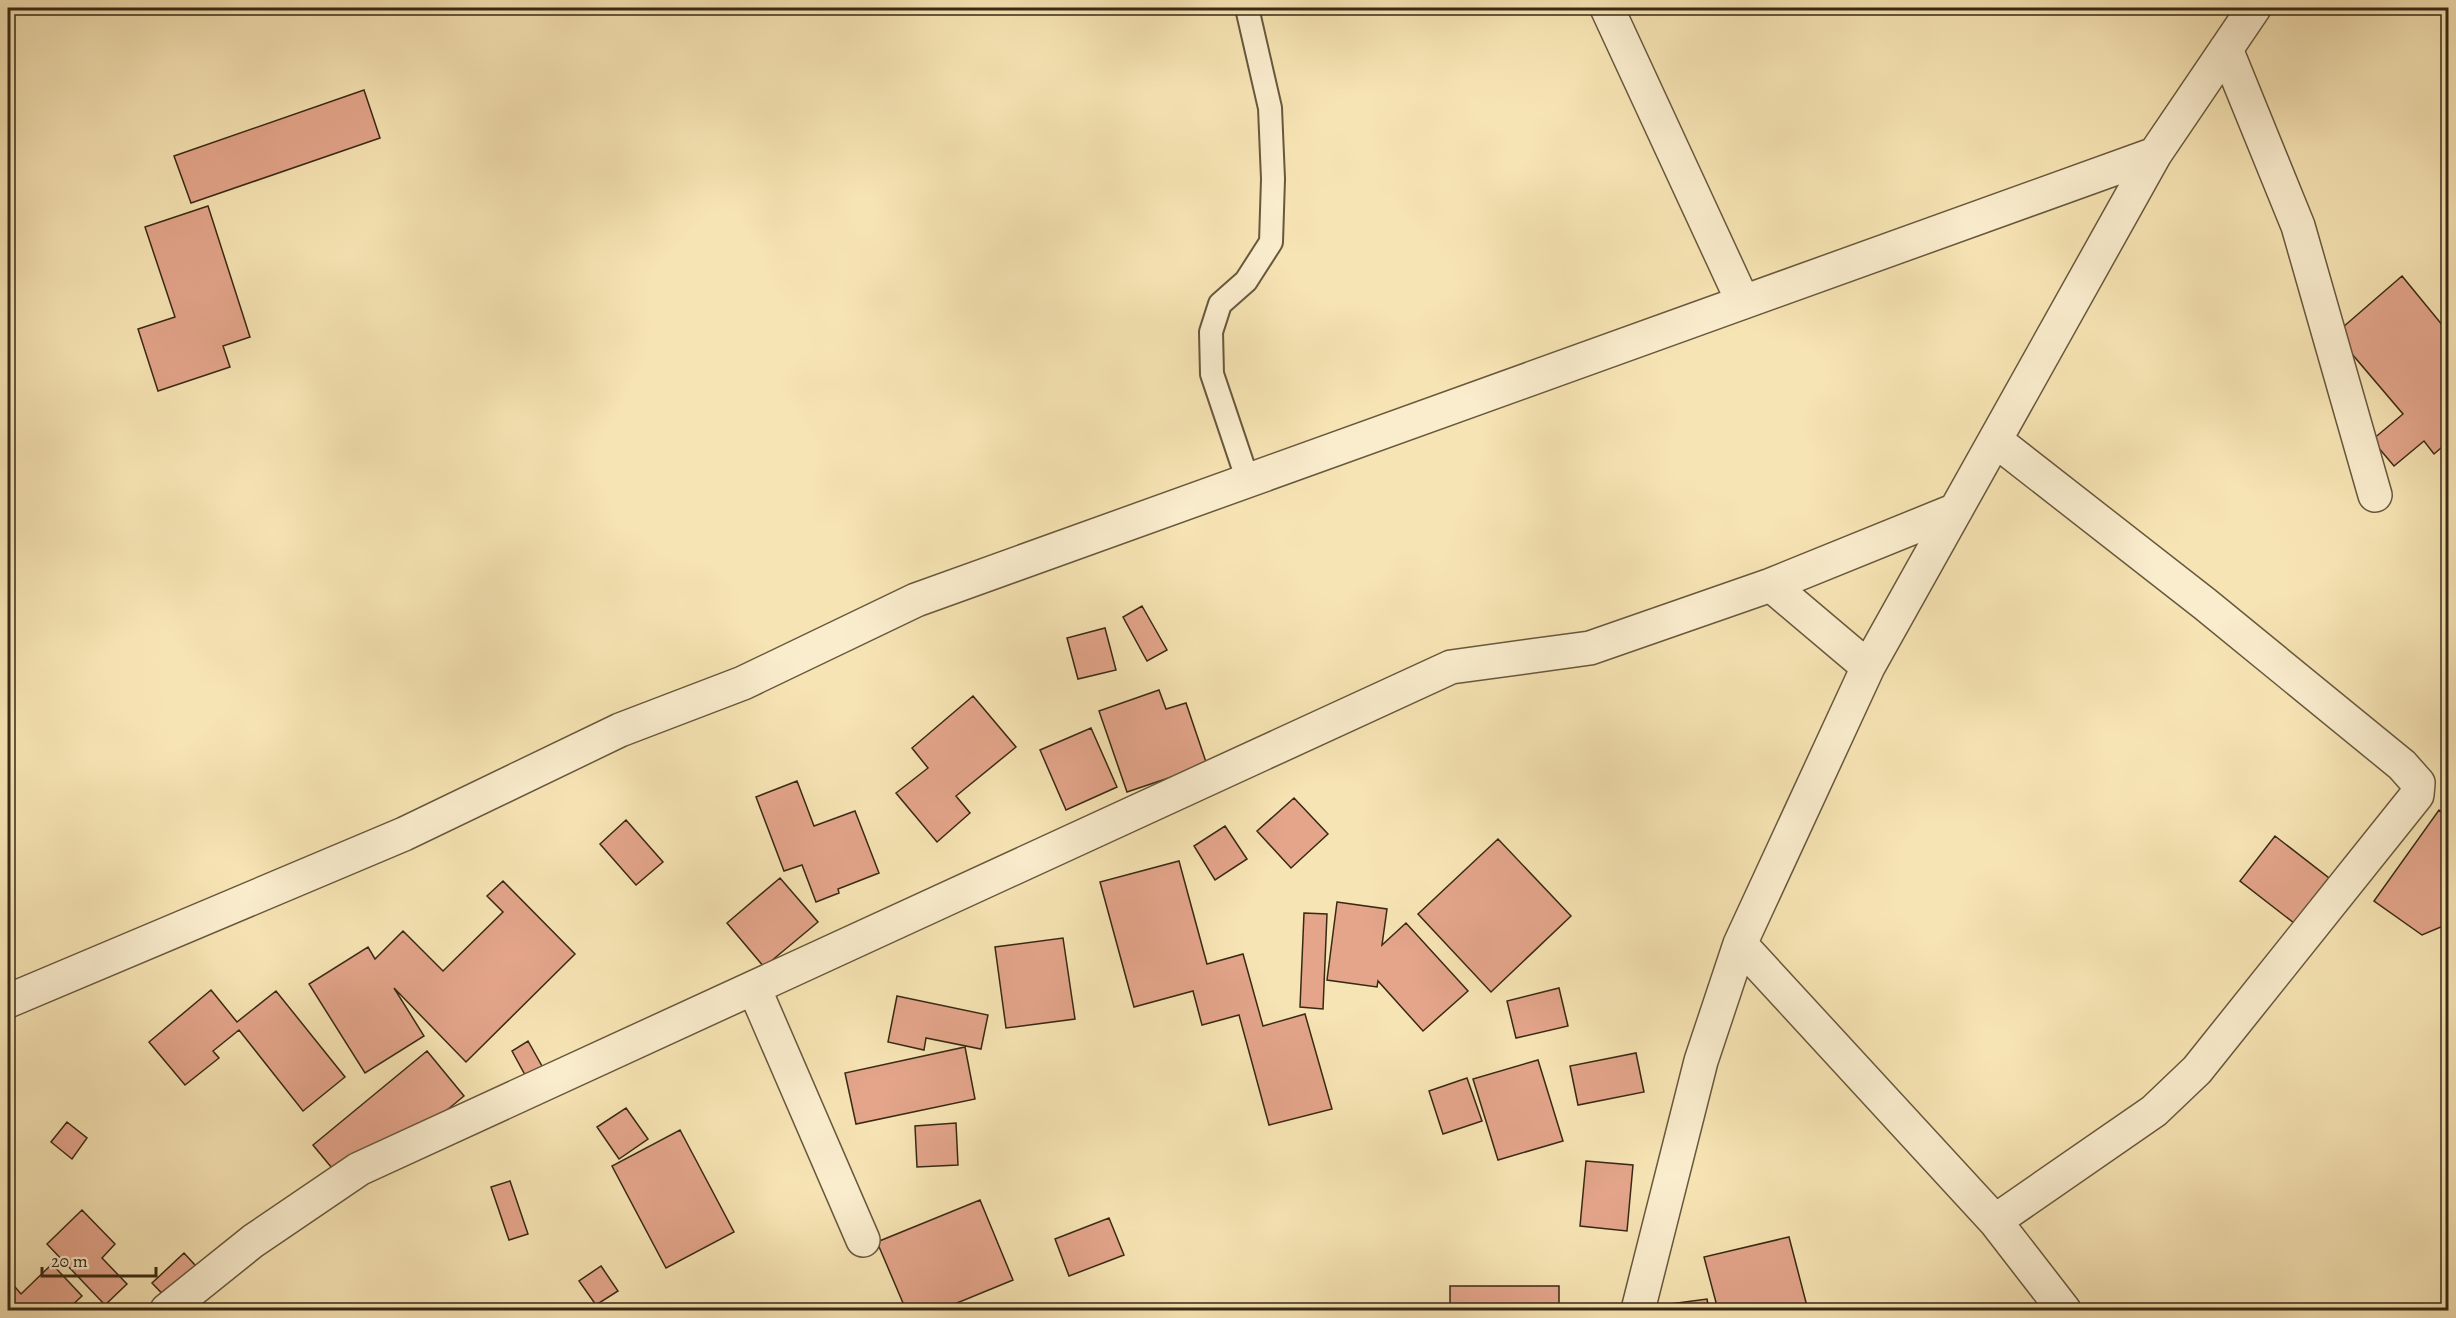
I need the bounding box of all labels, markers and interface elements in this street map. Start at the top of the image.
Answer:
scale bar [42,1240,156,1278]
text: 20 m [51,1249,88,1273]

